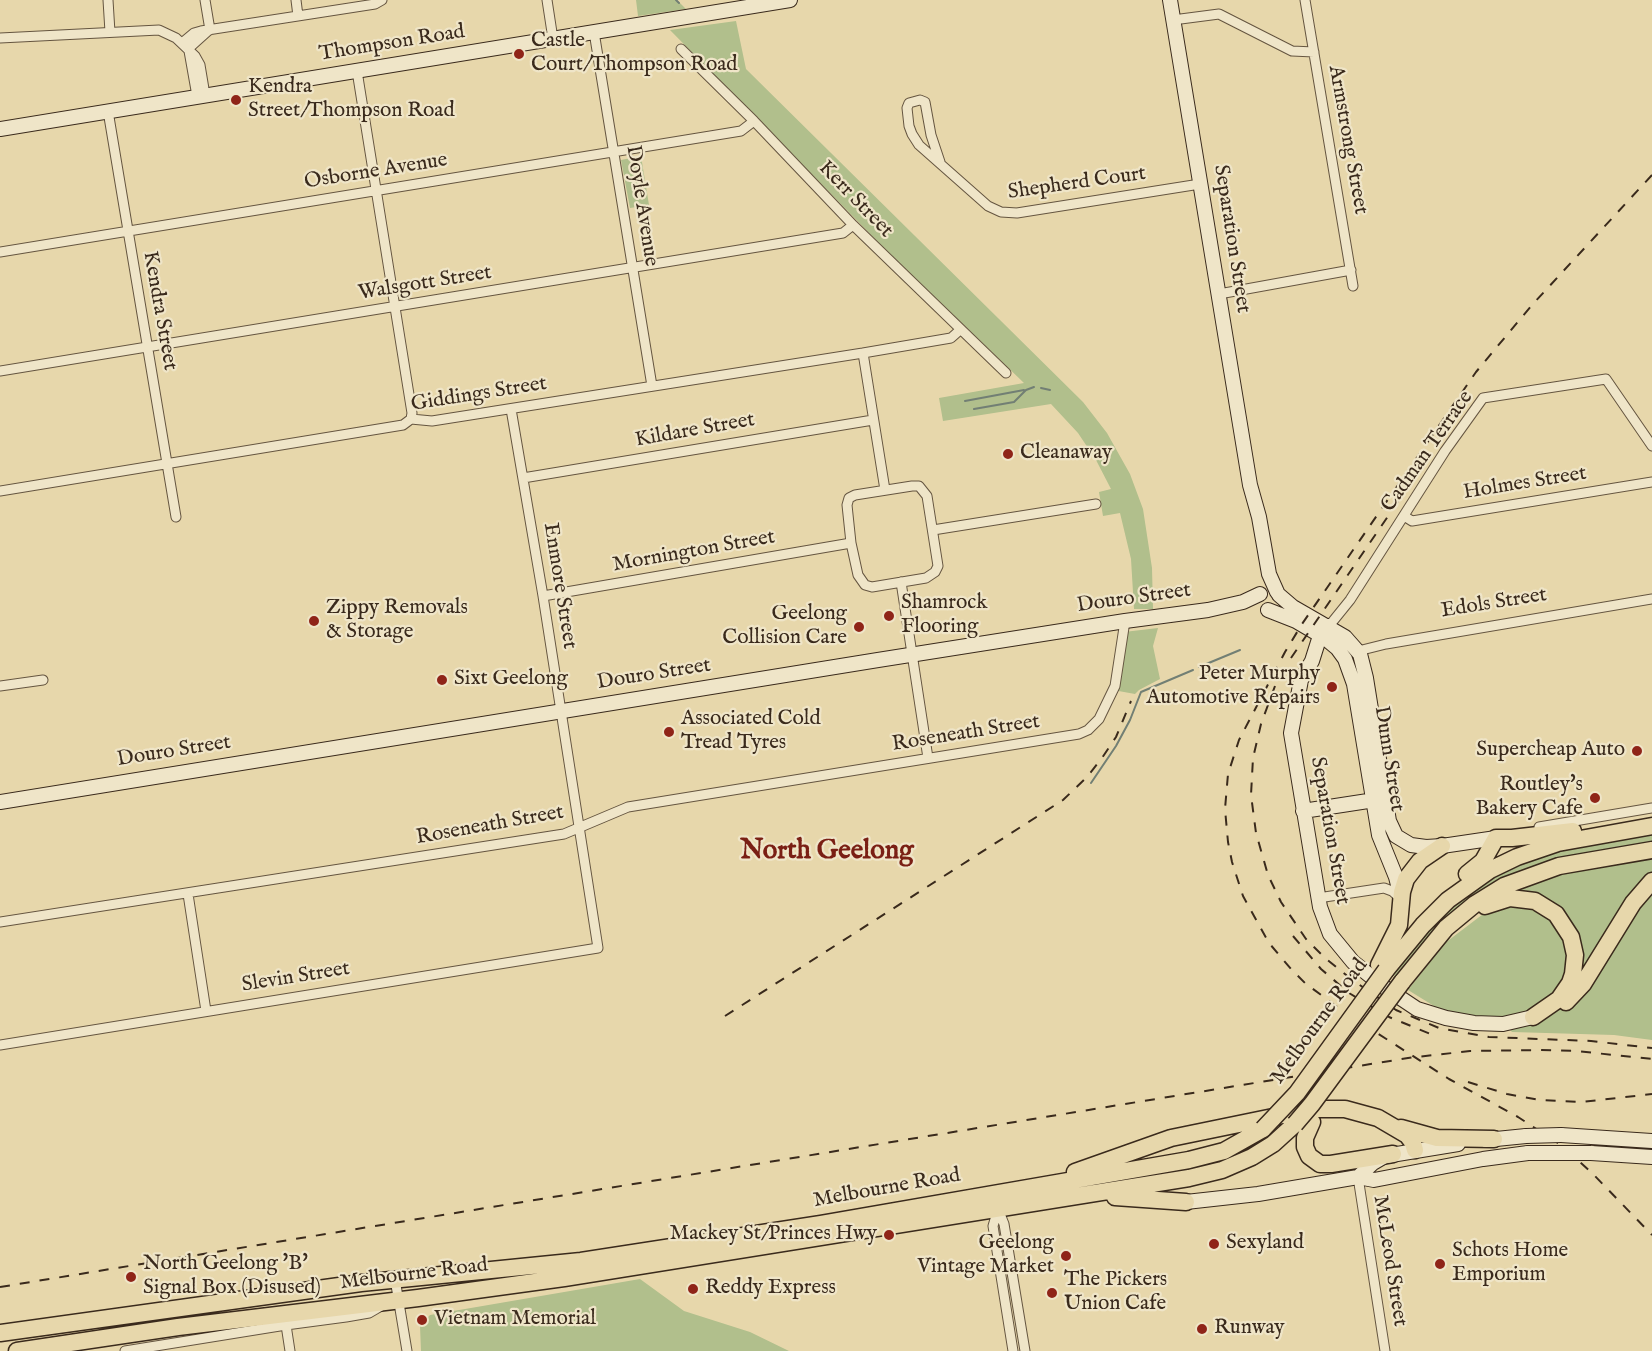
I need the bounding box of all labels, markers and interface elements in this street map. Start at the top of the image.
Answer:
street label: Thompson Road [317,20,467,68]
place label: Castle Court/Thompson Road [531,29,737,79]
marker: Castle Court/Thompson Road [512,47,526,61]
street label: Armstrong Street [1321,63,1373,217]
place label: Kendra Street/Thompson Road [248,75,455,125]
marker: Kendra Street/Thompson Road [229,93,243,107]
street label: Doyle Avenue [619,144,663,268]
street label: Osborne Avenue [303,148,449,196]
street label: Kerr Street [812,156,898,244]
street label: Shepherd Court [1006,162,1148,206]
street label: Separation Street [1207,163,1255,315]
street label: Kendra Street [136,249,182,373]
street label: Walsgott Street [356,261,494,307]
street label: Giddings Street [409,372,549,418]
street label: Cadman Terrace [1377,386,1479,518]
street label: Kildare Street [633,408,757,454]
place label: Cleanaway [1020,441,1112,467]
marker: Cleanaway [1001,447,1015,461]
street label: Holmes Street [1461,462,1589,506]
street label: Enmore Street [537,521,581,651]
street label: Mornington Street [611,525,777,579]
street label: Douro Street [1075,579,1193,619]
street label: Edols Street [1439,583,1549,625]
place label: Shamrock Flooring [901,591,988,641]
place label: Zippy Removals & Storage [326,596,468,646]
place label: Geelong Collision Care [722,602,847,652]
marker: Shamrock Flooring [882,609,896,623]
marker: Zippy Removals & Storage [307,614,321,628]
marker: Geelong Collision Care [852,620,866,634]
street label: Douro Street [595,654,713,696]
place label: Peter Murphy Automotive Repairs [1146,662,1320,712]
place label: Sixt Geelong [454,667,568,693]
marker: Sixt Geelong [435,673,449,687]
marker: Peter Murphy Automotive Repairs [1325,680,1339,694]
street label: Dunn Street [1367,704,1409,814]
place label: Associated Cold Tread Tyres [681,707,821,757]
street label: Roseneath Street [890,710,1042,758]
marker: Associated Cold Tread Tyres [662,725,676,739]
street label: Douro Street [115,731,233,773]
place label: Supercheap Auto [1476,738,1625,764]
marker: Supercheap Auto [1630,744,1644,758]
street label: Separation Street [1304,755,1354,907]
place label: Routley's Bakery Cafe [1475,773,1583,823]
marker: Routley's Bakery Cafe [1588,791,1602,805]
street label: Roseneath Street [414,801,566,851]
district label: North Geelong [740,836,914,868]
street label: Melbourne Road [1266,954,1374,1090]
street label: Slevin Street [240,957,352,999]
street label: Melbourne Road [811,1164,963,1214]
street label: McLeod Street [1366,1194,1412,1328]
place label: Mackey St/Princes Hwy [669,1222,877,1248]
marker: Mackey St/Princes Hwy [882,1228,896,1242]
place label: Geelong Vintage Market [917,1231,1054,1281]
place label: Sexyland [1226,1231,1304,1257]
marker: Sexyland [1207,1237,1221,1251]
place label: Schots Home Emporium [1452,1239,1568,1289]
marker: Geelong Vintage Market [1059,1249,1073,1263]
place label: North Geelong 'B' Signal Box (Disused) [143,1252,321,1302]
street label: Melbourne Road [339,1253,489,1297]
marker: Schots Home Emporium [1433,1257,1447,1271]
place label: The Pickers Union Cafe [1064,1268,1167,1318]
marker: North Geelong 'B' Signal Box (Disused) [124,1270,138,1284]
place label: Reddy Express [705,1276,836,1302]
marker: Reddy Express [686,1282,700,1296]
marker: The Pickers Union Cafe [1045,1286,1059,1300]
place label: Vietnam Memorial [434,1307,596,1333]
marker: Vietnam Memorial [415,1313,429,1327]
place label: Runway [1214,1316,1285,1342]
marker: Runway [1195,1322,1209,1336]

